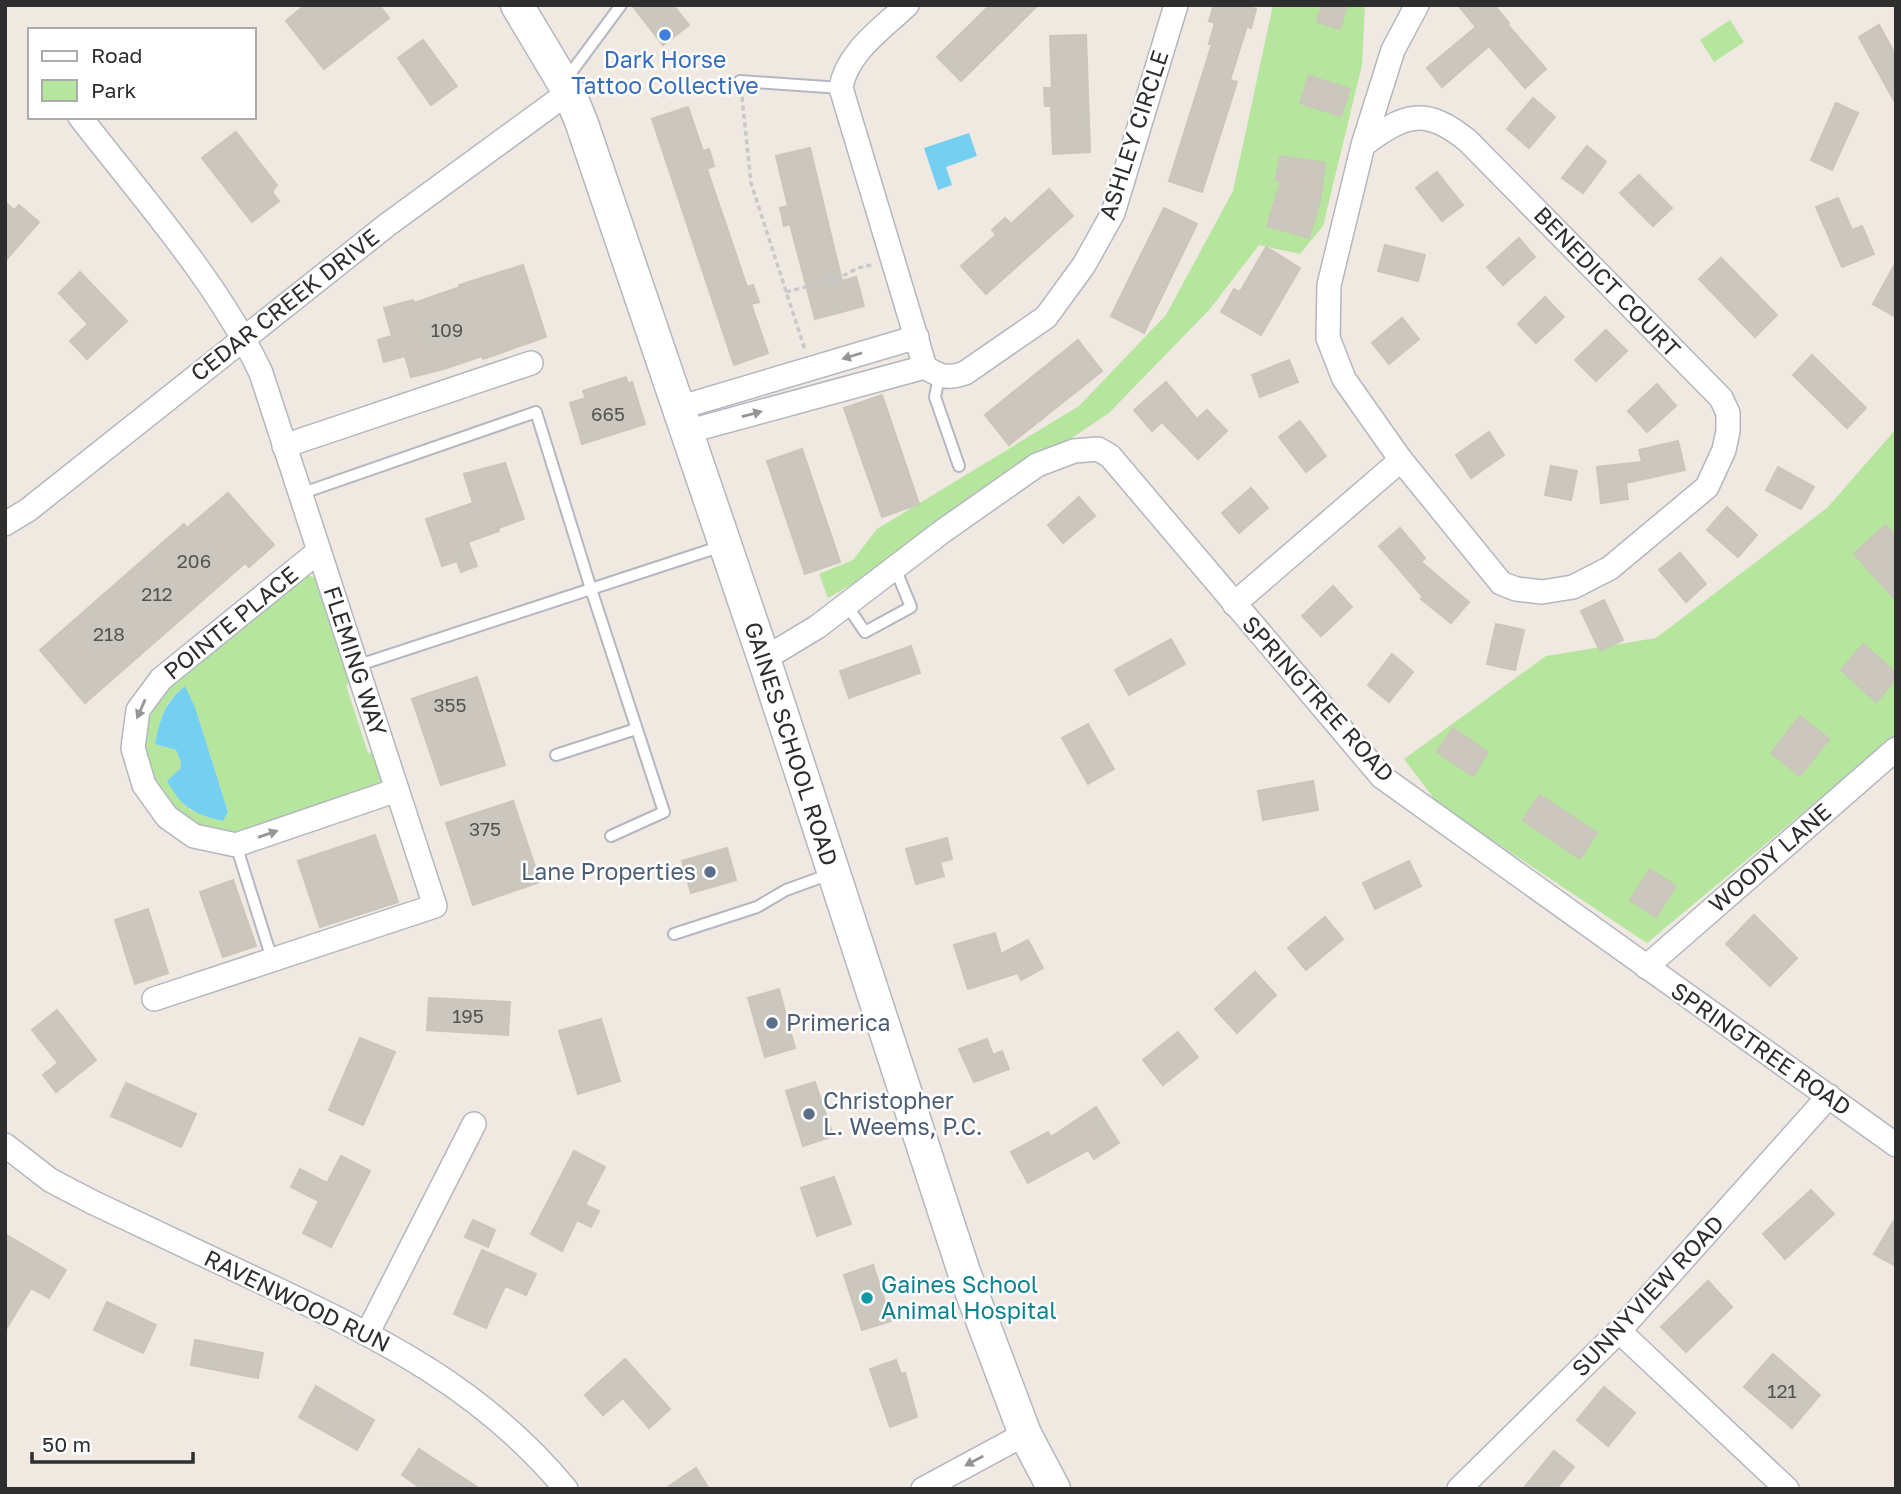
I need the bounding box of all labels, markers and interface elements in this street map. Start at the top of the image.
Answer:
marker: Dark Horse Tattoo Collective [657,27,673,43]
legend [28,28,256,119]
text: Road [91,42,142,68]
place label: Dark Horse Tattoo Collective [571,45,759,99]
street label: ASHLEY CIRCLE [1092,46,1174,223]
text: Park [91,77,137,103]
street label: BENEDICT COURT [1529,200,1687,362]
street label: CEDAR CREEK DRIVE [185,222,384,387]
house number: 109 [431,318,463,341]
one-way arrow [841,352,862,362]
house number: 665 [591,402,625,425]
one-way arrow [741,408,763,419]
house number: 206 [177,549,211,572]
street label: POINTE PLACE [158,560,303,685]
house number: 212 [141,582,173,605]
street label: FLEMING WAY [319,582,393,739]
street label: SPRINGTREE ROAD [1237,610,1401,787]
street label: GAINES SCHOOL ROAD [739,618,845,869]
house number: 218 [93,622,125,645]
house number: 355 [433,693,467,716]
one-way arrow [136,699,147,720]
street label: WOODY LANE [1703,797,1836,918]
house number: 375 [469,817,501,840]
one-way arrow [257,828,278,839]
place label: Lane Properties [521,857,696,885]
marker: Lane Properties [702,864,718,880]
street label: SPRINGTREE ROAD [1666,976,1857,1121]
house number: 195 [452,1004,484,1027]
place label: Primerica [786,1008,891,1036]
marker: Primerica [764,1015,780,1031]
place label: Christopher L. Weems, P.C. [823,1086,983,1140]
marker: Christopher L. Weems, P.C. [801,1106,817,1122]
street label: SUNNYVIEW ROAD [1565,1209,1729,1382]
street label: RAVENWOOD RUN [200,1243,395,1357]
place label: Gaines School Animal Hospital [881,1270,1057,1324]
marker: Gaines School Animal Hospital [859,1290,875,1306]
house number: 121 [1767,1379,1797,1402]
scale bar [32,1420,192,1464]
text: 50 m [42,1431,91,1457]
one-way arrow [964,1456,984,1467]

